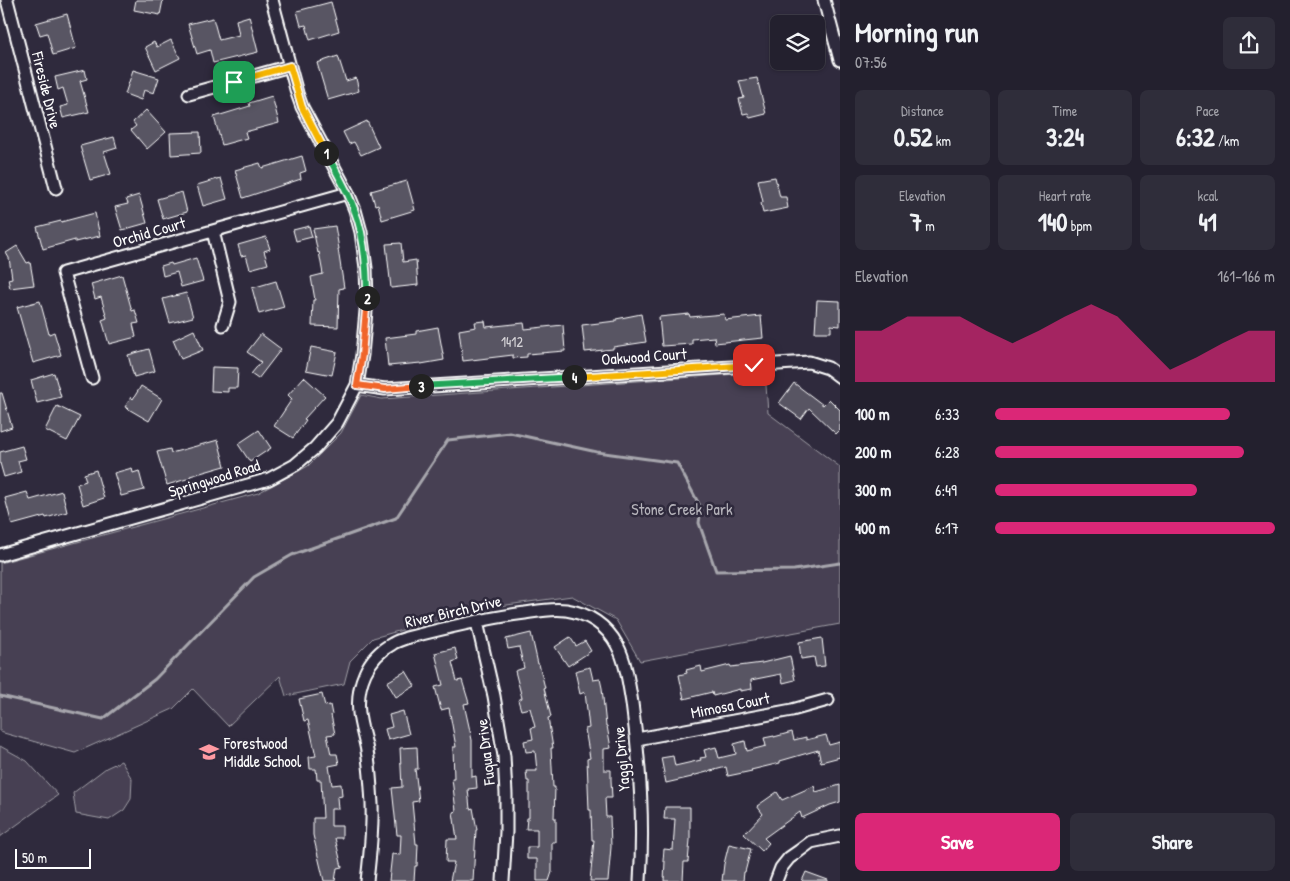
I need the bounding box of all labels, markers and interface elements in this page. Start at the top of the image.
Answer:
text: Morning run [855,13,979,51]
map controls [770,15,825,70]
button: layers [770,15,825,70]
button: share [1223,17,1275,69]
street label: Fireside Drive [27,48,67,131]
text: 07:56 [855,51,887,73]
pin [213,61,255,103]
icon: arrive [220,68,248,96]
text: Distance [901,101,944,120]
text: Time [1053,101,1077,120]
text: Pace [1196,101,1219,120]
text: 0.52 [894,120,932,154]
text: 3:24 [1046,120,1084,154]
text: 6:32 [1176,120,1215,154]
text: km [932,131,951,150]
text: /km [1215,131,1239,150]
pin: 1 [314,140,338,166]
text: 1 [324,144,329,163]
text: Elevation [899,186,946,205]
text: Heart rate [1039,186,1091,205]
text: kcal [1197,186,1218,205]
text: 7 [910,205,922,239]
text: 140 [1038,205,1068,239]
text: 41 [1198,205,1217,239]
street label: Orchid Court [110,211,188,253]
text: m [922,216,935,235]
text: bpm [1068,216,1092,235]
text: Elevation [855,265,908,287]
text: 161–166 m [1217,265,1275,287]
pin: 2 [354,286,380,310]
text: 2 [364,289,371,308]
house number: 1412 [501,332,523,351]
street label: Oakwood Court [601,342,688,370]
pin [733,344,775,386]
icon: check [740,351,768,379]
pin: 4 [562,364,586,390]
text: 4 [572,368,577,387]
pin: 3 [408,374,434,398]
text: 3 [418,377,425,396]
text: 100 m [855,403,890,425]
text: 6:33 [935,403,959,425]
text: 200 m [855,441,891,463]
text: 6:28 [935,441,960,463]
street label: Springwood Road [165,454,263,502]
text: 300 m [855,479,891,501]
text: 6:49 [935,479,957,501]
park label: Stone Creek Park [631,498,733,520]
text: 400 m [855,517,890,539]
text: 6:17 [935,517,959,539]
street label: River Birch Drive [403,589,504,633]
street label: Mimosa Court [689,686,772,723]
street label: Fuqua Drive [470,717,500,787]
street label: Yaggi Drive [607,725,635,792]
place label: Forestwood Middle School [223,732,302,772]
school or university icon: Forestwood Middle School [198,741,220,763]
button: Save [855,813,1060,871]
button: Share [1070,813,1275,871]
scale bar [15,846,91,869]
text: 50 m [22,848,47,867]

